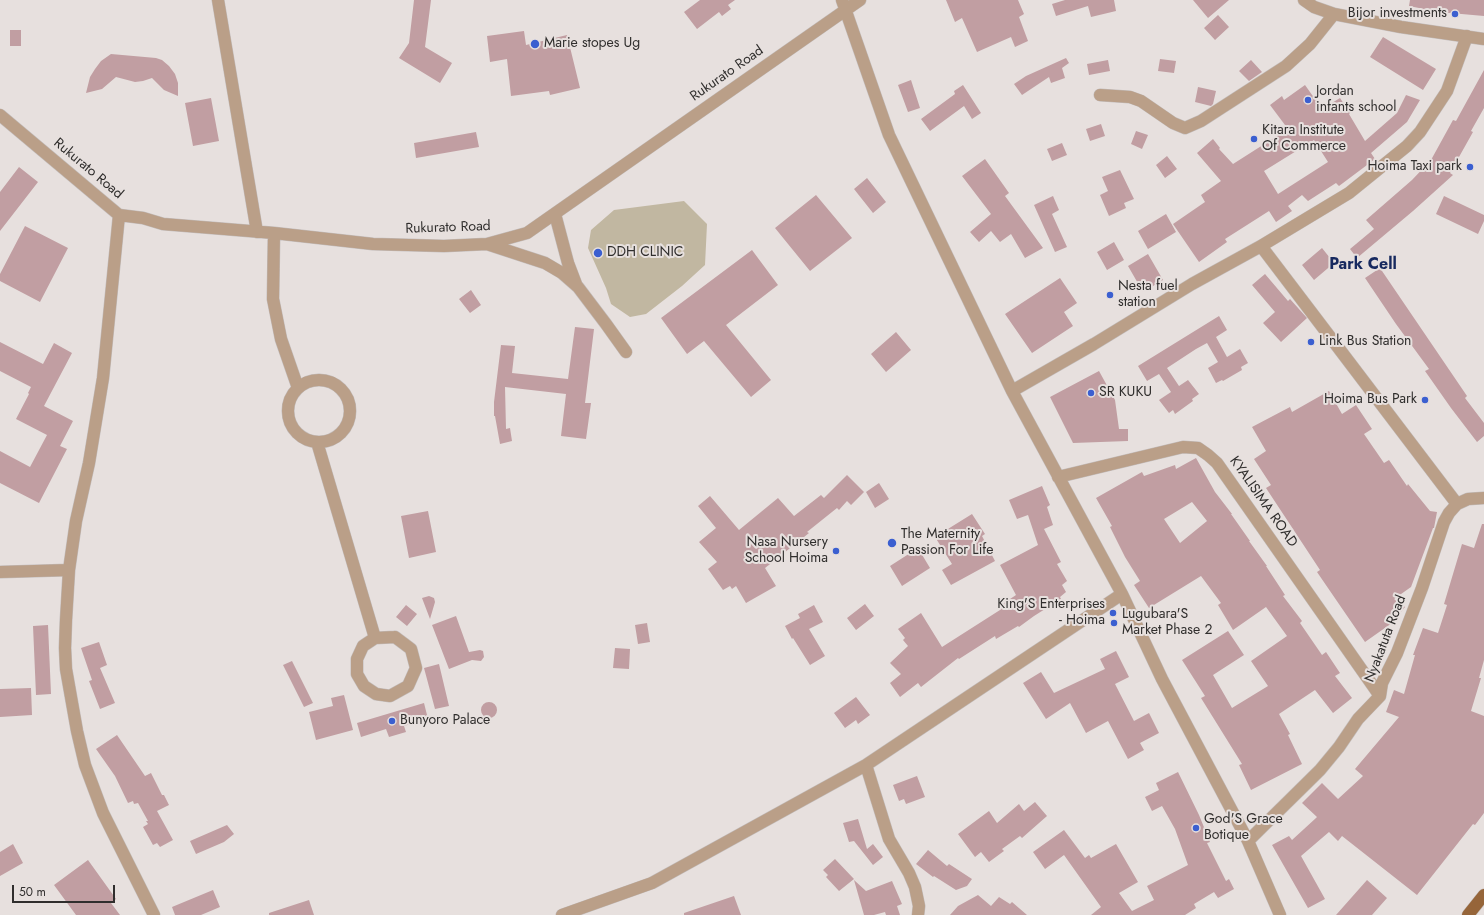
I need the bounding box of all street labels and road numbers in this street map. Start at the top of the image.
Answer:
street label: Rukurato Road [687,43,767,105]
street label: Rukurato Road [50,135,126,203]
street label: Rukurato Road [405,218,491,238]
street label: KYALISIMA ROAD [1225,453,1301,551]
street label: Nyakatuta Road [1362,593,1410,685]

